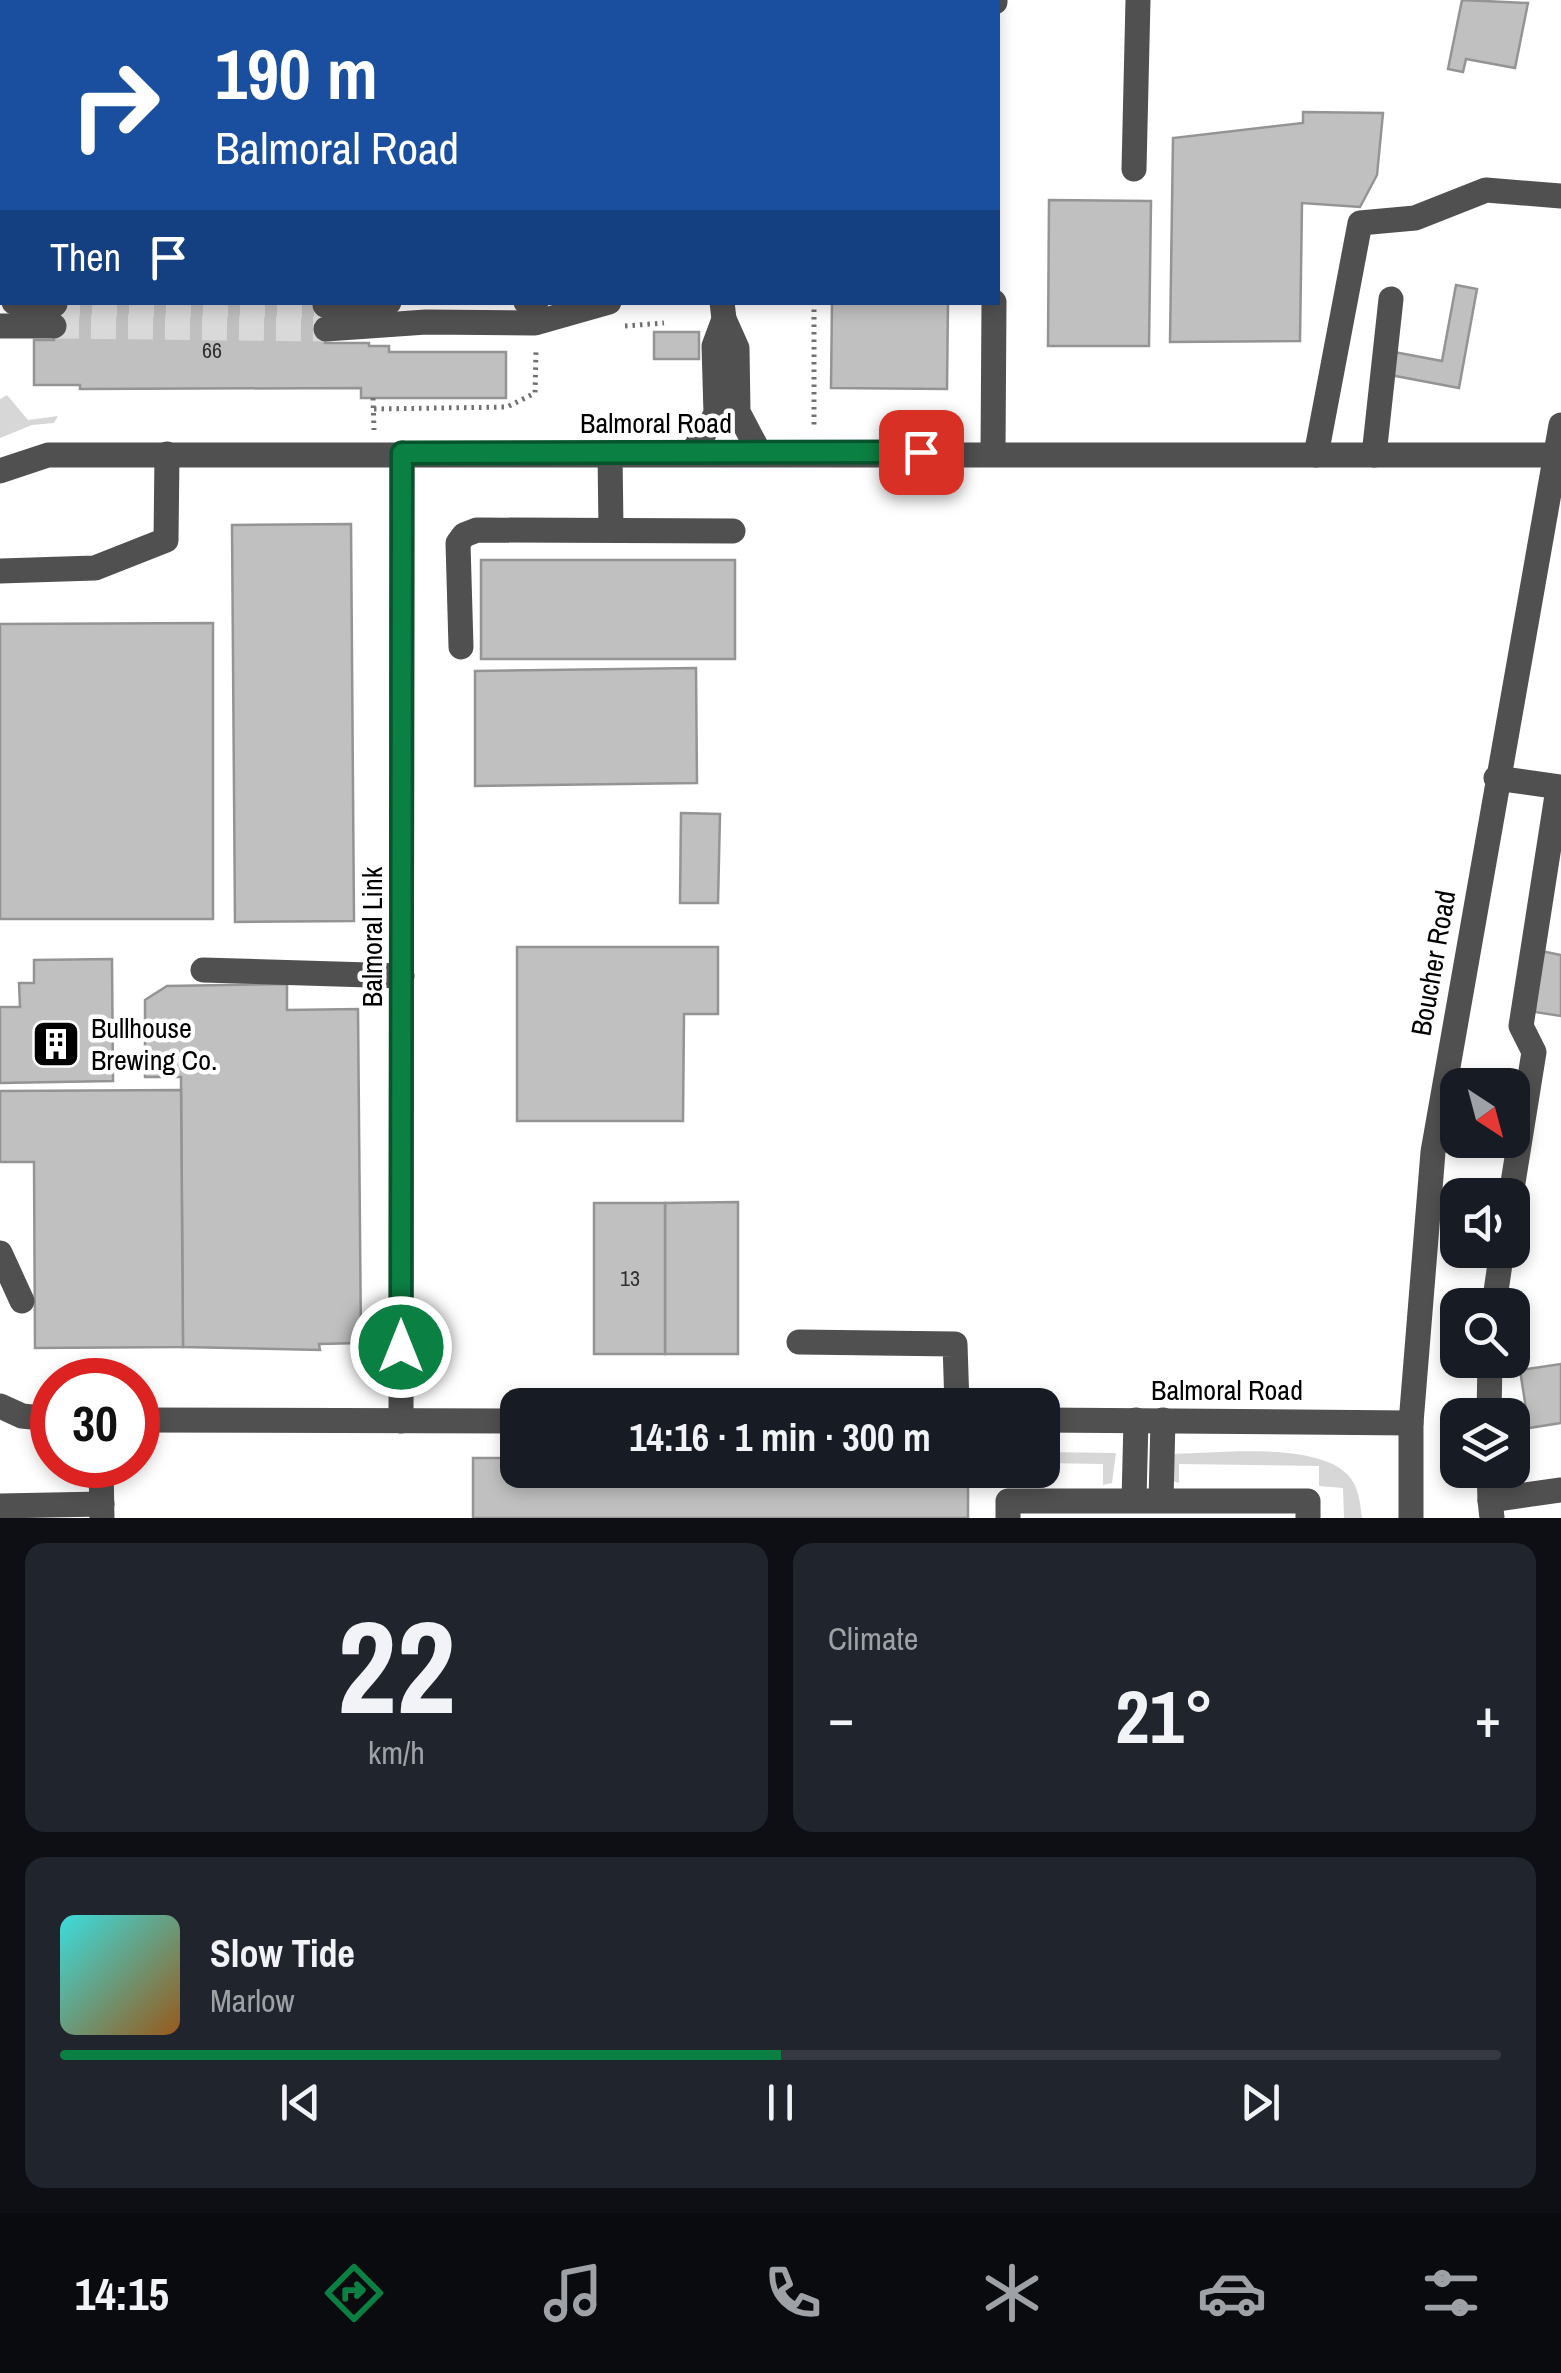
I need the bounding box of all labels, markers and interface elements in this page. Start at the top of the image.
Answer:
text: 190 m [215,27,378,121]
icon: right [50,40,180,170]
text: Balmoral Road [215,117,459,178]
icon: arrive [141,230,196,285]
text: Then [50,232,121,283]
house number: 66 [202,335,222,365]
street label: Balmoral Road [580,404,732,442]
pin [879,410,964,495]
icon: arrive [894,425,949,480]
street label: Balmoral Link [353,866,391,1007]
street label: Boucher Road [1402,887,1464,1039]
place label: Bullhouse Brewing Co. [91,1009,217,1079]
building icon: Bullhouse Brewing Co. [30,1018,82,1070]
north arrow [1440,1068,1530,1158]
map controls [1440,1068,1530,1488]
button: sound [1440,1178,1530,1268]
house number: 13 [620,1263,640,1293]
button: search [1440,1288,1530,1378]
position arrow [349,1295,453,1399]
speed limit sign: 30 [30,1358,160,1488]
street label: Balmoral Road [1151,1371,1303,1409]
button: layers [1440,1398,1530,1488]
text: 14:16 · 1 min · 300 m [629,1412,931,1463]
text: 22 [337,1578,456,1754]
text: Climate [828,1617,918,1660]
text: 21° [1115,1665,1214,1766]
text: − [828,1680,854,1754]
text: + [1475,1680,1501,1754]
text: km/h [368,1731,425,1774]
text: Slow Tide [210,1928,355,1979]
text: Marlow [210,1979,295,2022]
icon: previous [273,2075,328,2130]
icon: pause [753,2075,808,2130]
icon: next [1233,2075,1288,2130]
icon: directions [319,2258,389,2328]
icon: music [538,2258,608,2328]
icon: phone [758,2258,828,2328]
icon: climate [977,2258,1047,2328]
icon: car [1197,2258,1267,2328]
icon: filters [1416,2258,1486,2328]
text: 14:15 [75,2263,169,2324]

